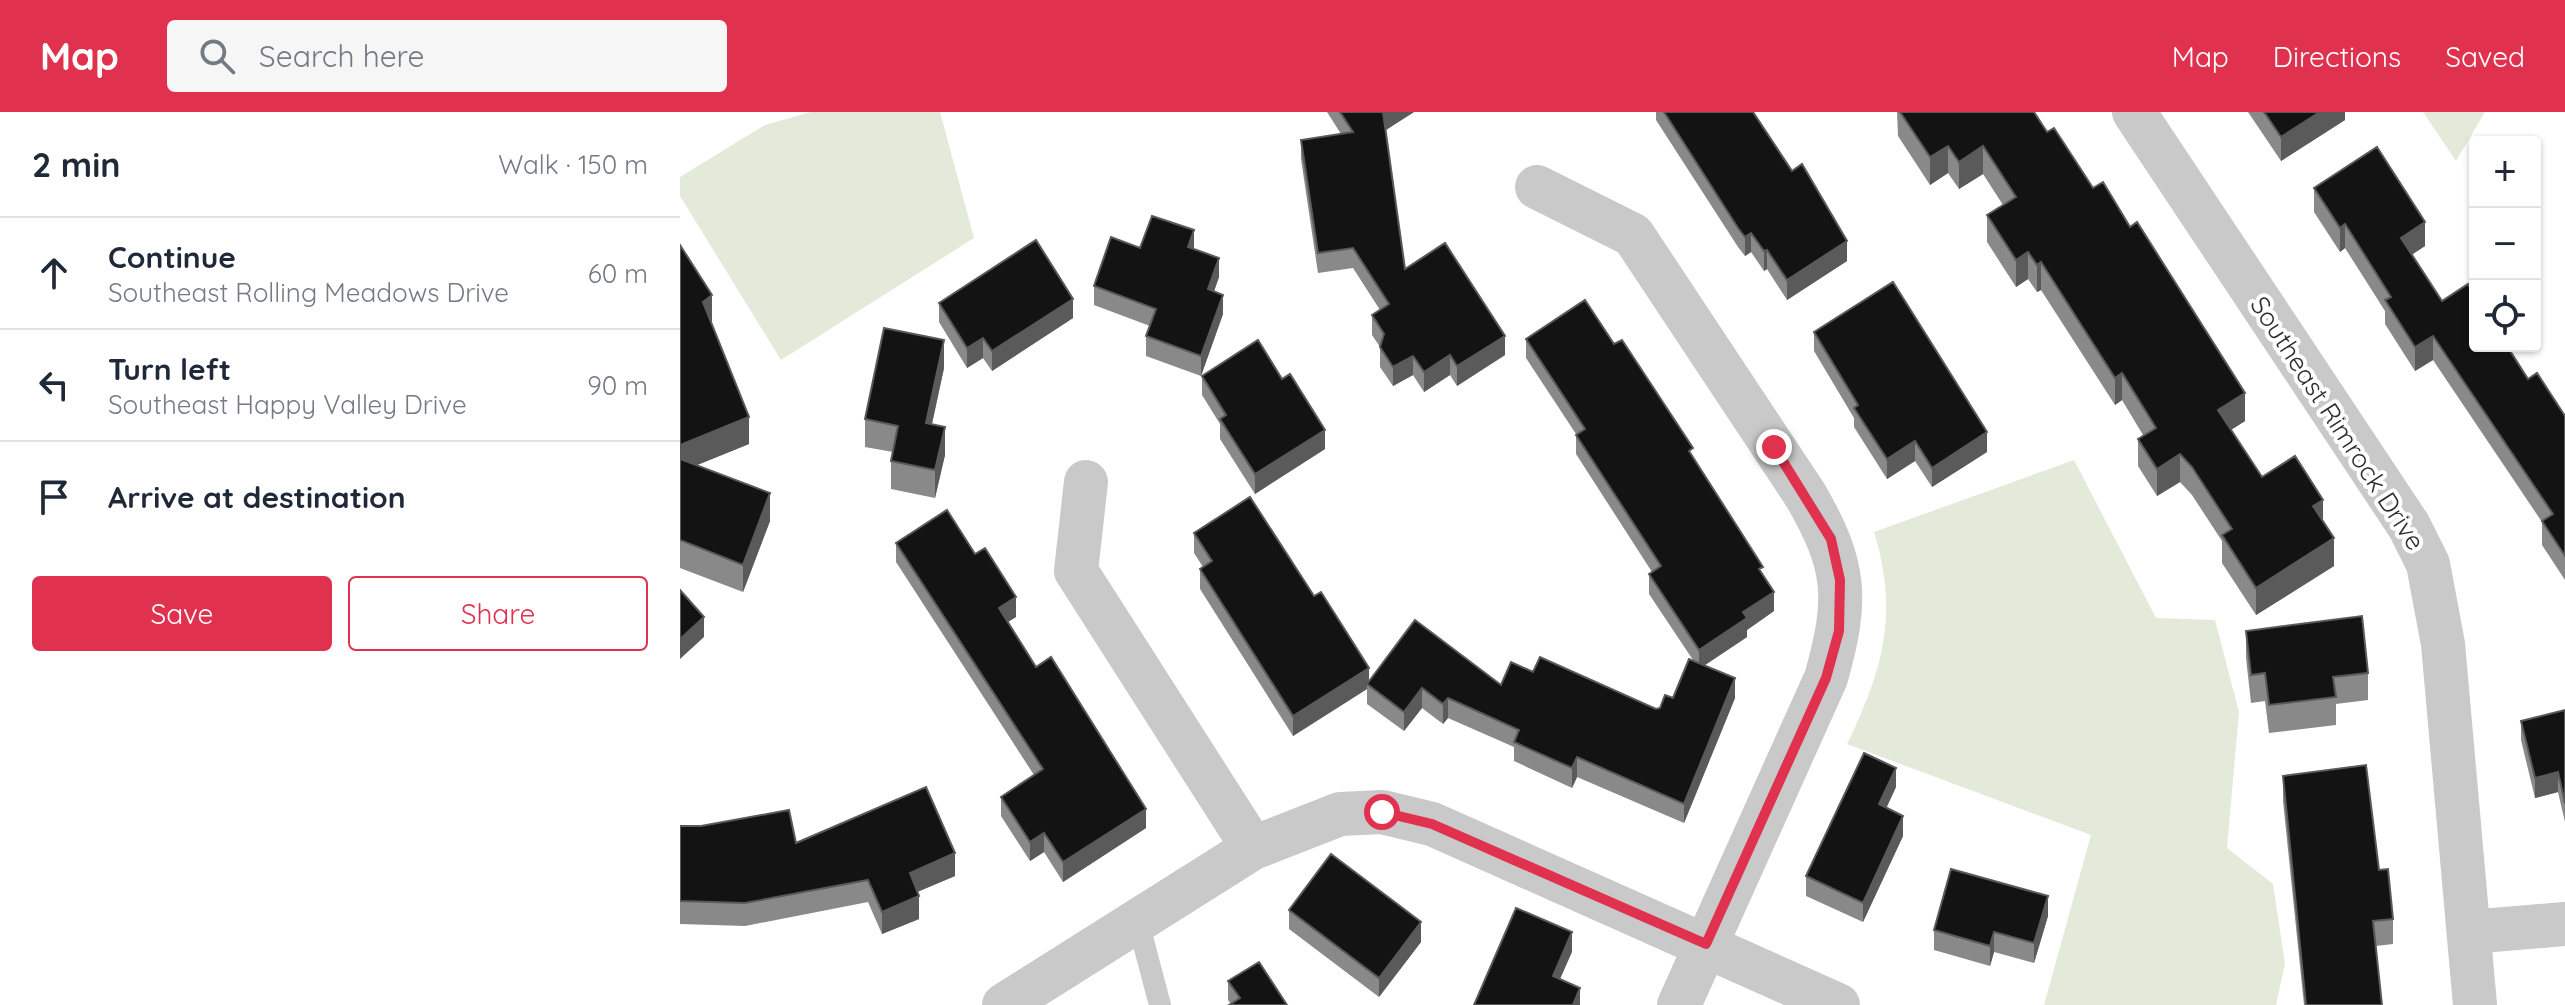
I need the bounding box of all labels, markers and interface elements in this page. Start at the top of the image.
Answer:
search box [167,20,727,92]
text: Map [40,32,119,80]
icon: search [195,34,239,78]
text: Search here [259,37,424,75]
text: Map [2172,39,2229,74]
text: Directions [2273,39,2401,74]
text: Saved [2445,39,2525,74]
map controls [2469,136,2541,352]
button: + [2469,136,2541,208]
text: 2 min [32,143,121,186]
text: Walk · 150 m [498,148,648,181]
button: − [2469,208,2541,280]
text: Continue [108,238,236,276]
icon: ahead [32,251,76,295]
text: 60 m [588,257,648,290]
text: Southeast Rolling Meadows Drive [108,276,509,309]
button: locate [2469,280,2541,352]
street label: Southeast Rimrock Drive [2243,290,2433,556]
text: Turn left [108,350,231,388]
icon: left [32,363,76,407]
text: 90 m [587,369,648,402]
text: Southeast Happy Valley Drive [108,388,467,421]
route end [1756,429,1792,465]
icon: arrive [32,475,76,519]
text: Arrive at destination [108,478,406,516]
button: Save [32,576,332,651]
button: Share [348,576,648,651]
route start [1364,794,1400,830]

